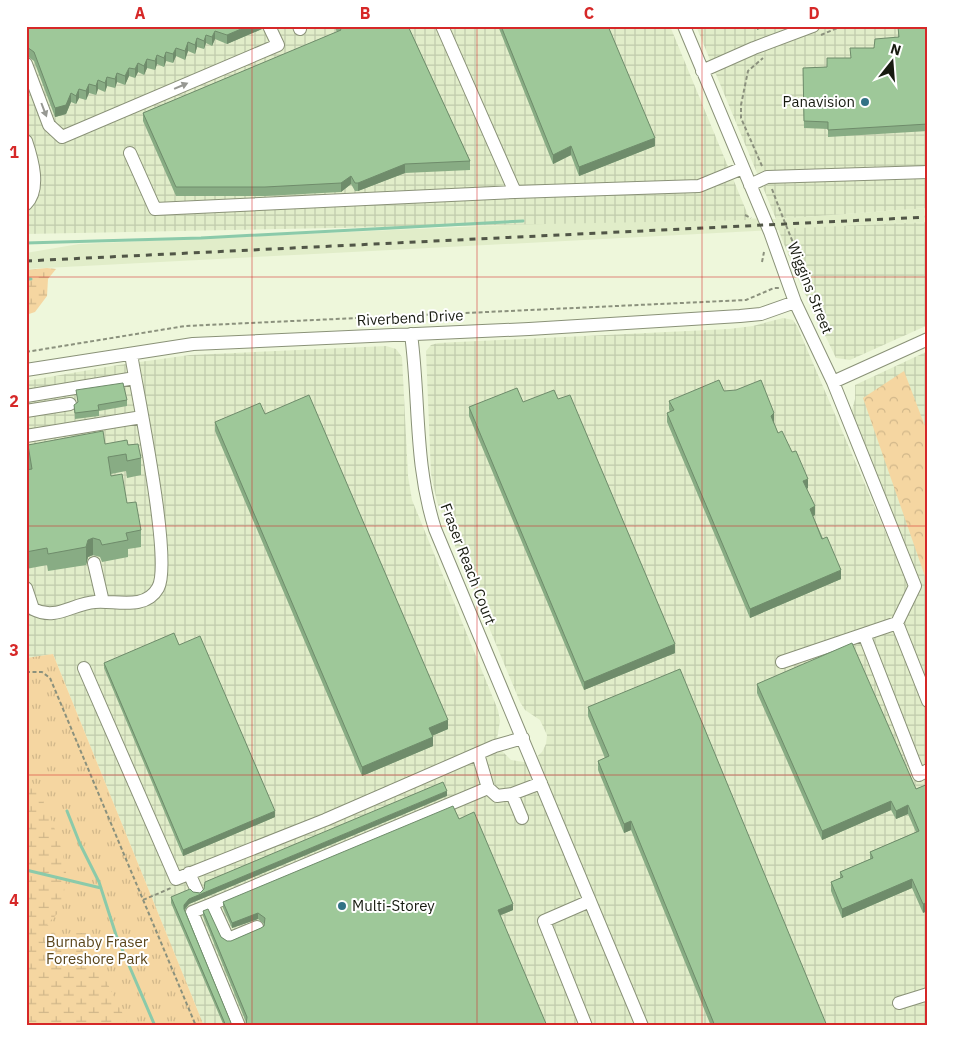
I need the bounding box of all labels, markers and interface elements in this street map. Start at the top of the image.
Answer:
text: A [135,3,146,23]
text: B [360,3,371,23]
text: C [584,3,594,23]
text: D [808,3,820,23]
north arrow [866,38,916,88]
text: N [888,39,903,60]
one-way arrow [174,82,188,90]
place label: Panavision [783,92,855,111]
marker: Panavision [859,96,871,108]
one-way arrow [40,103,48,117]
text: 1 [9,142,19,162]
street label: Wiggins Street [783,239,837,336]
street label: Riverbend Drive [356,305,464,330]
text: 2 [9,391,19,411]
street label: Fraser Reach Court [437,500,500,627]
text: 3 [9,640,19,660]
text: 4 [9,890,19,910]
place label: Multi-Storey [352,896,435,915]
marker: Multi-Storey [336,900,348,912]
park label: Burnaby Fraser Foreshore Park [46,932,149,968]

